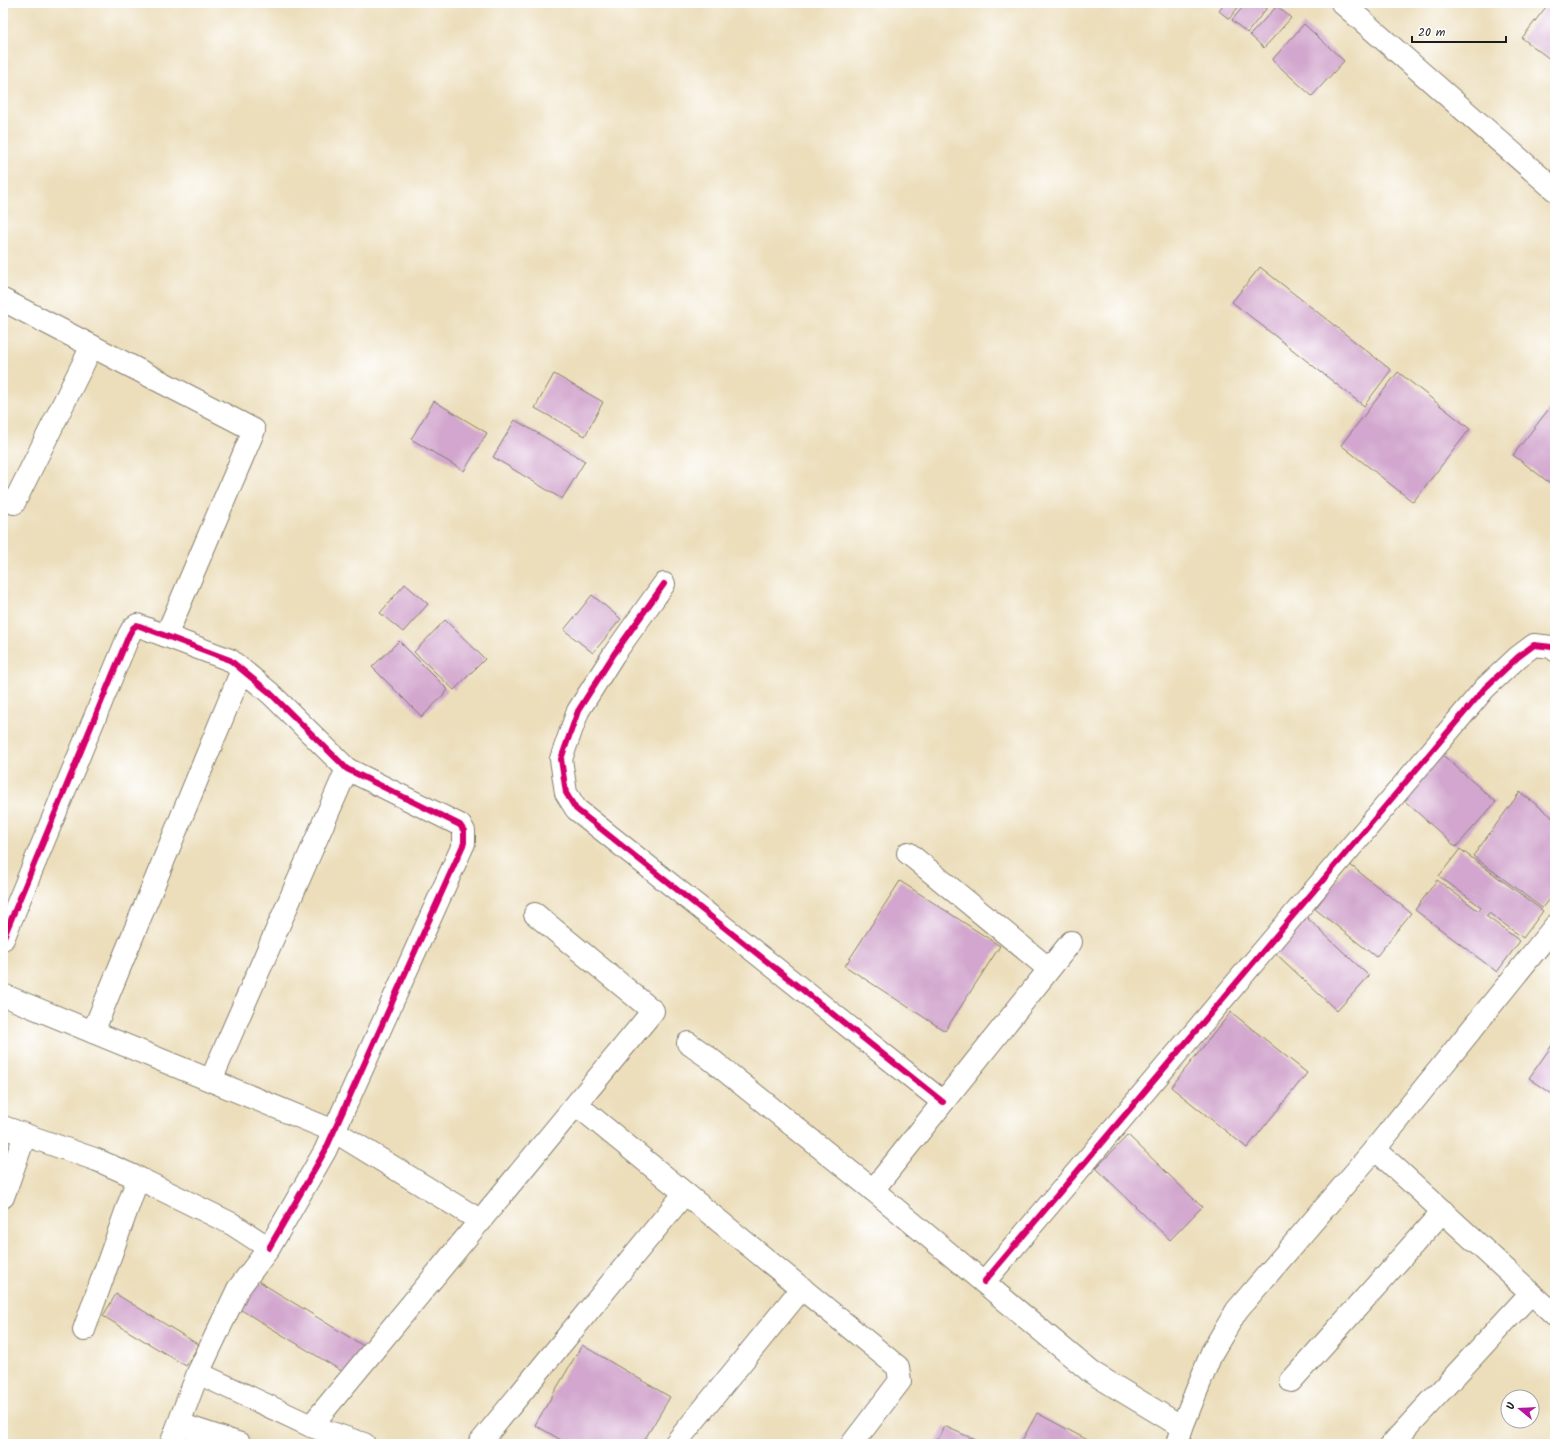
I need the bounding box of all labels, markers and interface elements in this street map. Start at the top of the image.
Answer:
scale bar [1412,18,1506,44]
text: 20 m [1418,23,1446,42]
north arrow [1500,1389,1540,1429]
text: U [1502,1400,1521,1412]

